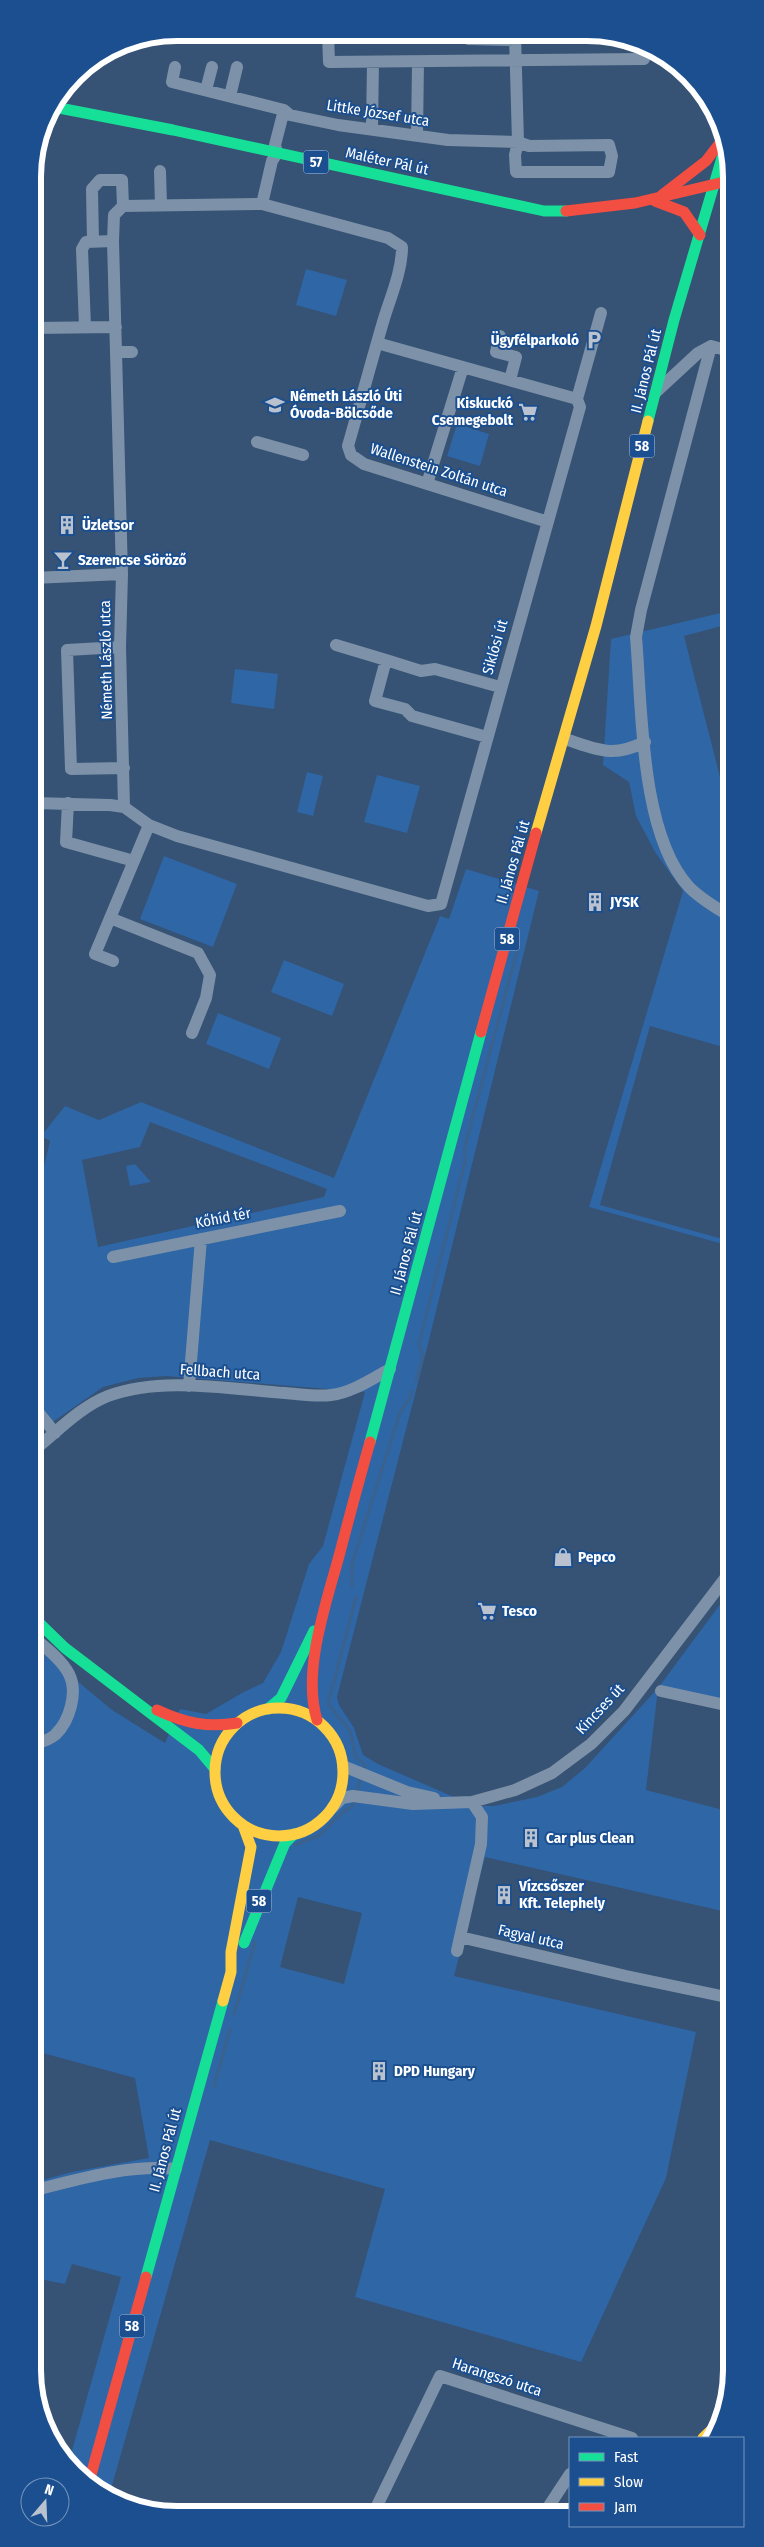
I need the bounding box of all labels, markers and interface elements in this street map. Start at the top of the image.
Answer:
street label: Littke József utca [325,96,431,130]
street label: Maléter Pál út [344,143,430,179]
road number: 57 [304,150,328,173]
street label: II. János Pál út [627,327,665,415]
parking icon: Ügyfélparkoló [583,329,605,351]
place label: Ügyfélparkoló [491,331,579,349]
place label: Németh László Úti Óvoda-Bölcsőde [290,387,402,422]
school or university icon: Németh László Úti Óvoda-Bölcsőde [264,394,286,416]
place label: Kiskuckó Csemegebolt [432,394,514,429]
supermarket icon: Kiskuckó Csemegebolt [517,401,539,423]
road number: 58 [630,434,654,458]
street label: Wallenstein Zoltán utca [368,439,510,501]
building icon: Üzletsor [56,514,78,536]
place label: Üzletsor [82,516,134,534]
bar icon: Szerencse Söröző [52,549,74,571]
place label: Szerencse Söröző [78,551,187,569]
street label: Németh László utca [96,600,116,720]
street label: Siklósi út [479,617,511,677]
street label: II. János Pál út [492,818,534,906]
building icon: JYSK [584,891,606,913]
place label: JYSK [609,893,639,911]
road number: 58 [494,928,520,951]
street label: Kőhíd tér [194,1204,253,1232]
street label: II. János Pál út [386,1209,426,1297]
street label: Fellbach utca [179,1360,261,1384]
shop icon: Pepco [552,1546,574,1568]
place label: Pepco [578,1548,616,1566]
supermarket icon: Tesco [476,1600,498,1622]
place label: Tesco [502,1602,537,1620]
street label: Kincses út [572,1680,628,1738]
building icon: Car plus Clean [520,1827,542,1849]
place label: Car plus Clean [546,1829,634,1847]
place label: Vízcsőszer Kft. Telephely [518,1877,606,1912]
building icon: Vízcsőszer Kft. Telephely [493,1884,515,1906]
road number: 58 [246,1890,272,1912]
street label: Fagyal utca [496,1921,566,1953]
building icon: DPD Hungary [368,2060,390,2082]
place label: DPD Hungary [394,2062,476,2080]
street label: II. János Pál út [145,2106,185,2194]
road number: 58 [120,2314,144,2338]
street label: Harangszó utca [450,2354,544,2400]
legend [569,2437,744,2527]
text: Fast [614,2448,638,2466]
text: Slow [614,2473,643,2491]
north arrow [20,2477,70,2527]
text: N [42,2481,56,2500]
text: Jam [614,2498,637,2516]

